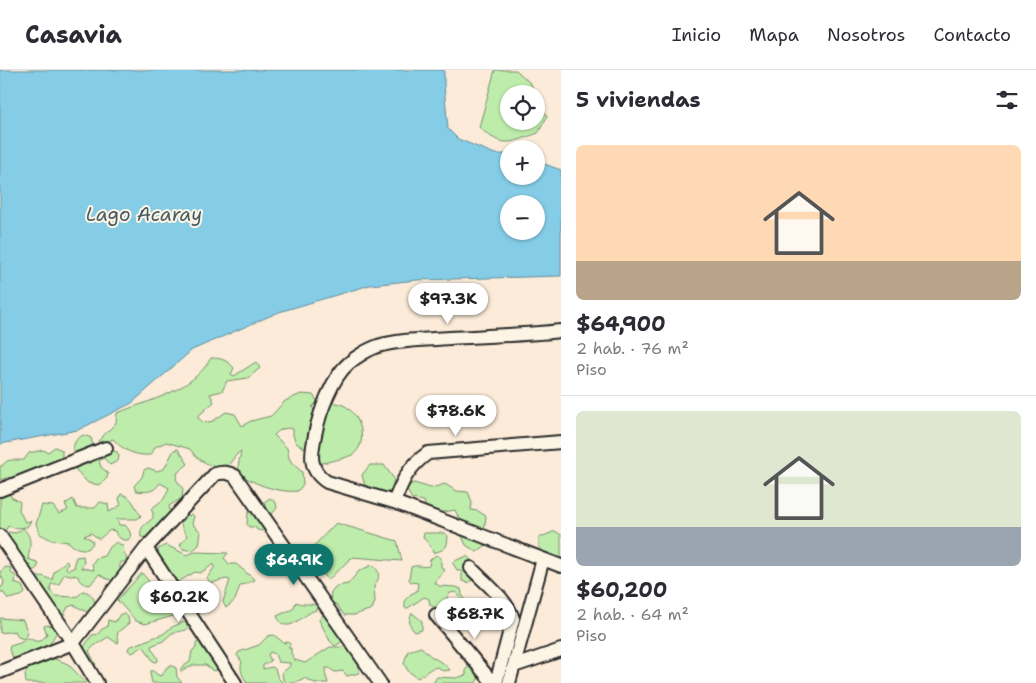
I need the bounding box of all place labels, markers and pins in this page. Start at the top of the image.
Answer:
pin: $97.3K [407,282,489,325]
pin: $78.6K [415,394,497,437]
pin: $64.9K [253,544,335,586]
pin: $60.2K [138,580,220,623]
pin: $68.7K [434,598,516,640]

